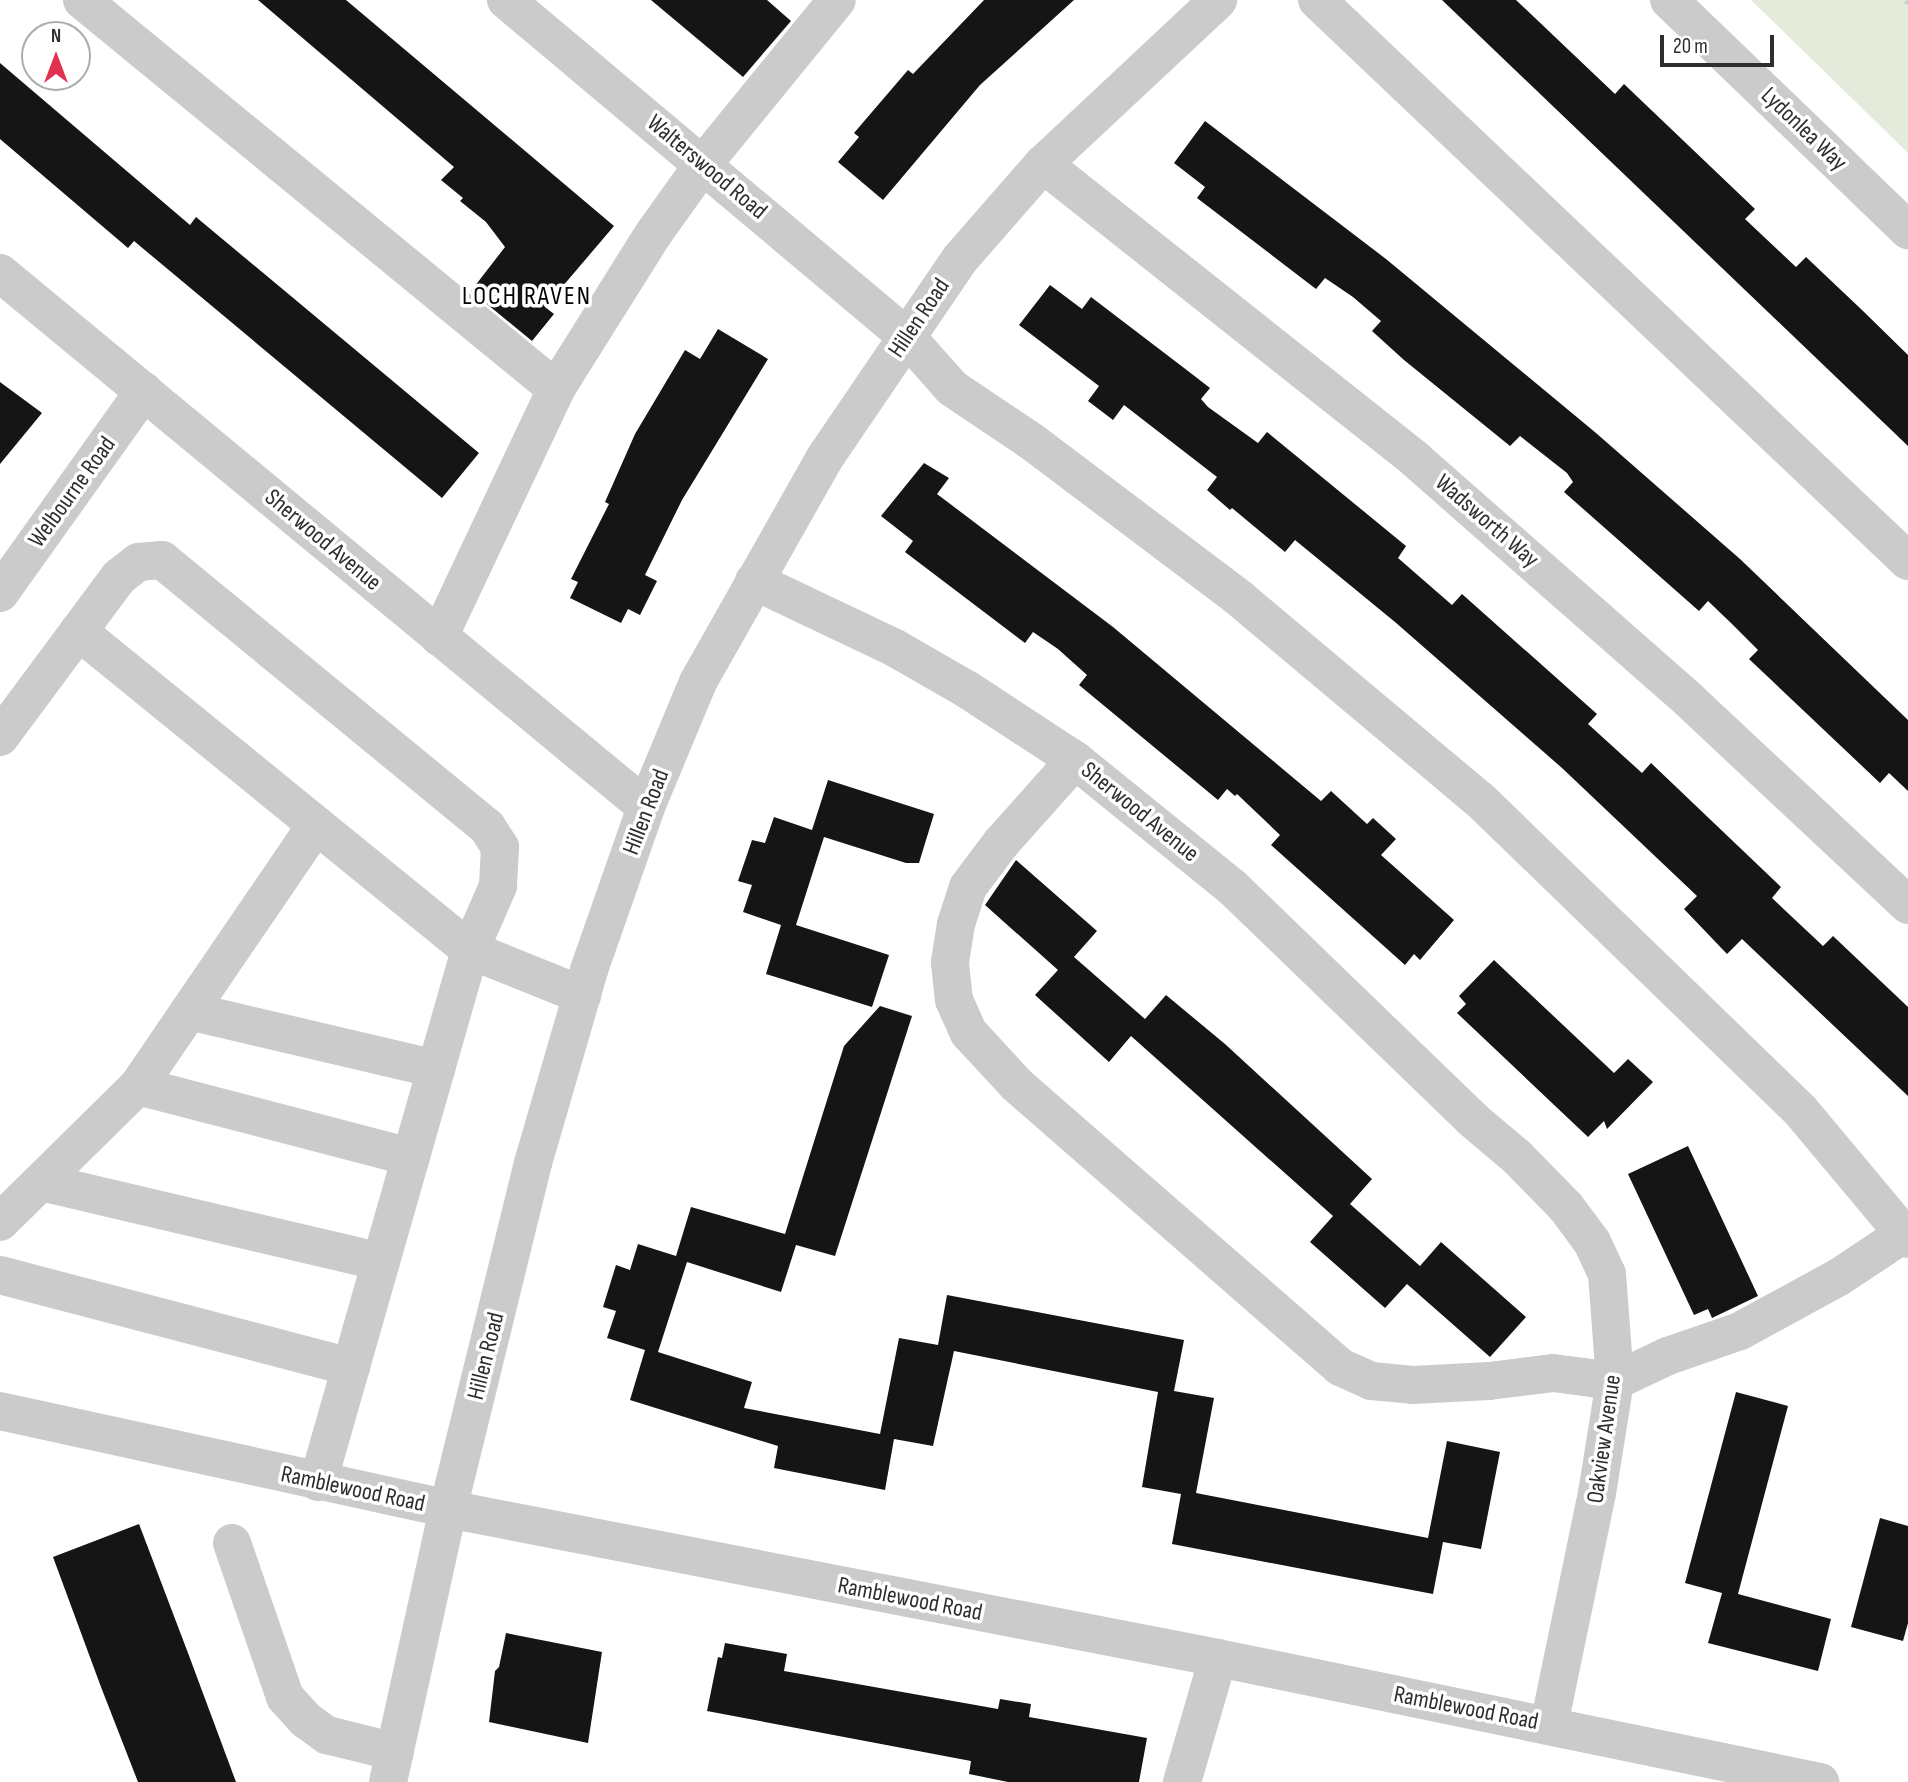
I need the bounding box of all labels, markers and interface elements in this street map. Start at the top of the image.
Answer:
north arrow [21,21,91,91]
scale bar [1663,21,1777,65]
text: N [51,25,61,48]
text: 20 m [1673,34,1708,59]
street label: Lydonlea Way [1755,81,1853,177]
street label: Walterswood Road [641,108,773,226]
street label: Hillen Road [882,273,956,363]
district label: LOCH RAVEN [463,281,591,313]
street label: Welbourne Road [22,431,122,553]
street label: Wadsworth Way [1429,468,1545,574]
street label: Sherwood Avenue [259,483,387,597]
street label: Sherwood Avenue [1075,756,1205,868]
street label: Hillen Road [617,765,675,859]
street label: Hillen Road [461,1309,511,1403]
street label: Oakview Avenue [1581,1373,1627,1505]
street label: Ramblewood Road [278,1460,428,1518]
street label: Ramblewood Road [835,1571,985,1627]
street label: Ramblewood Road [1391,1680,1541,1736]

